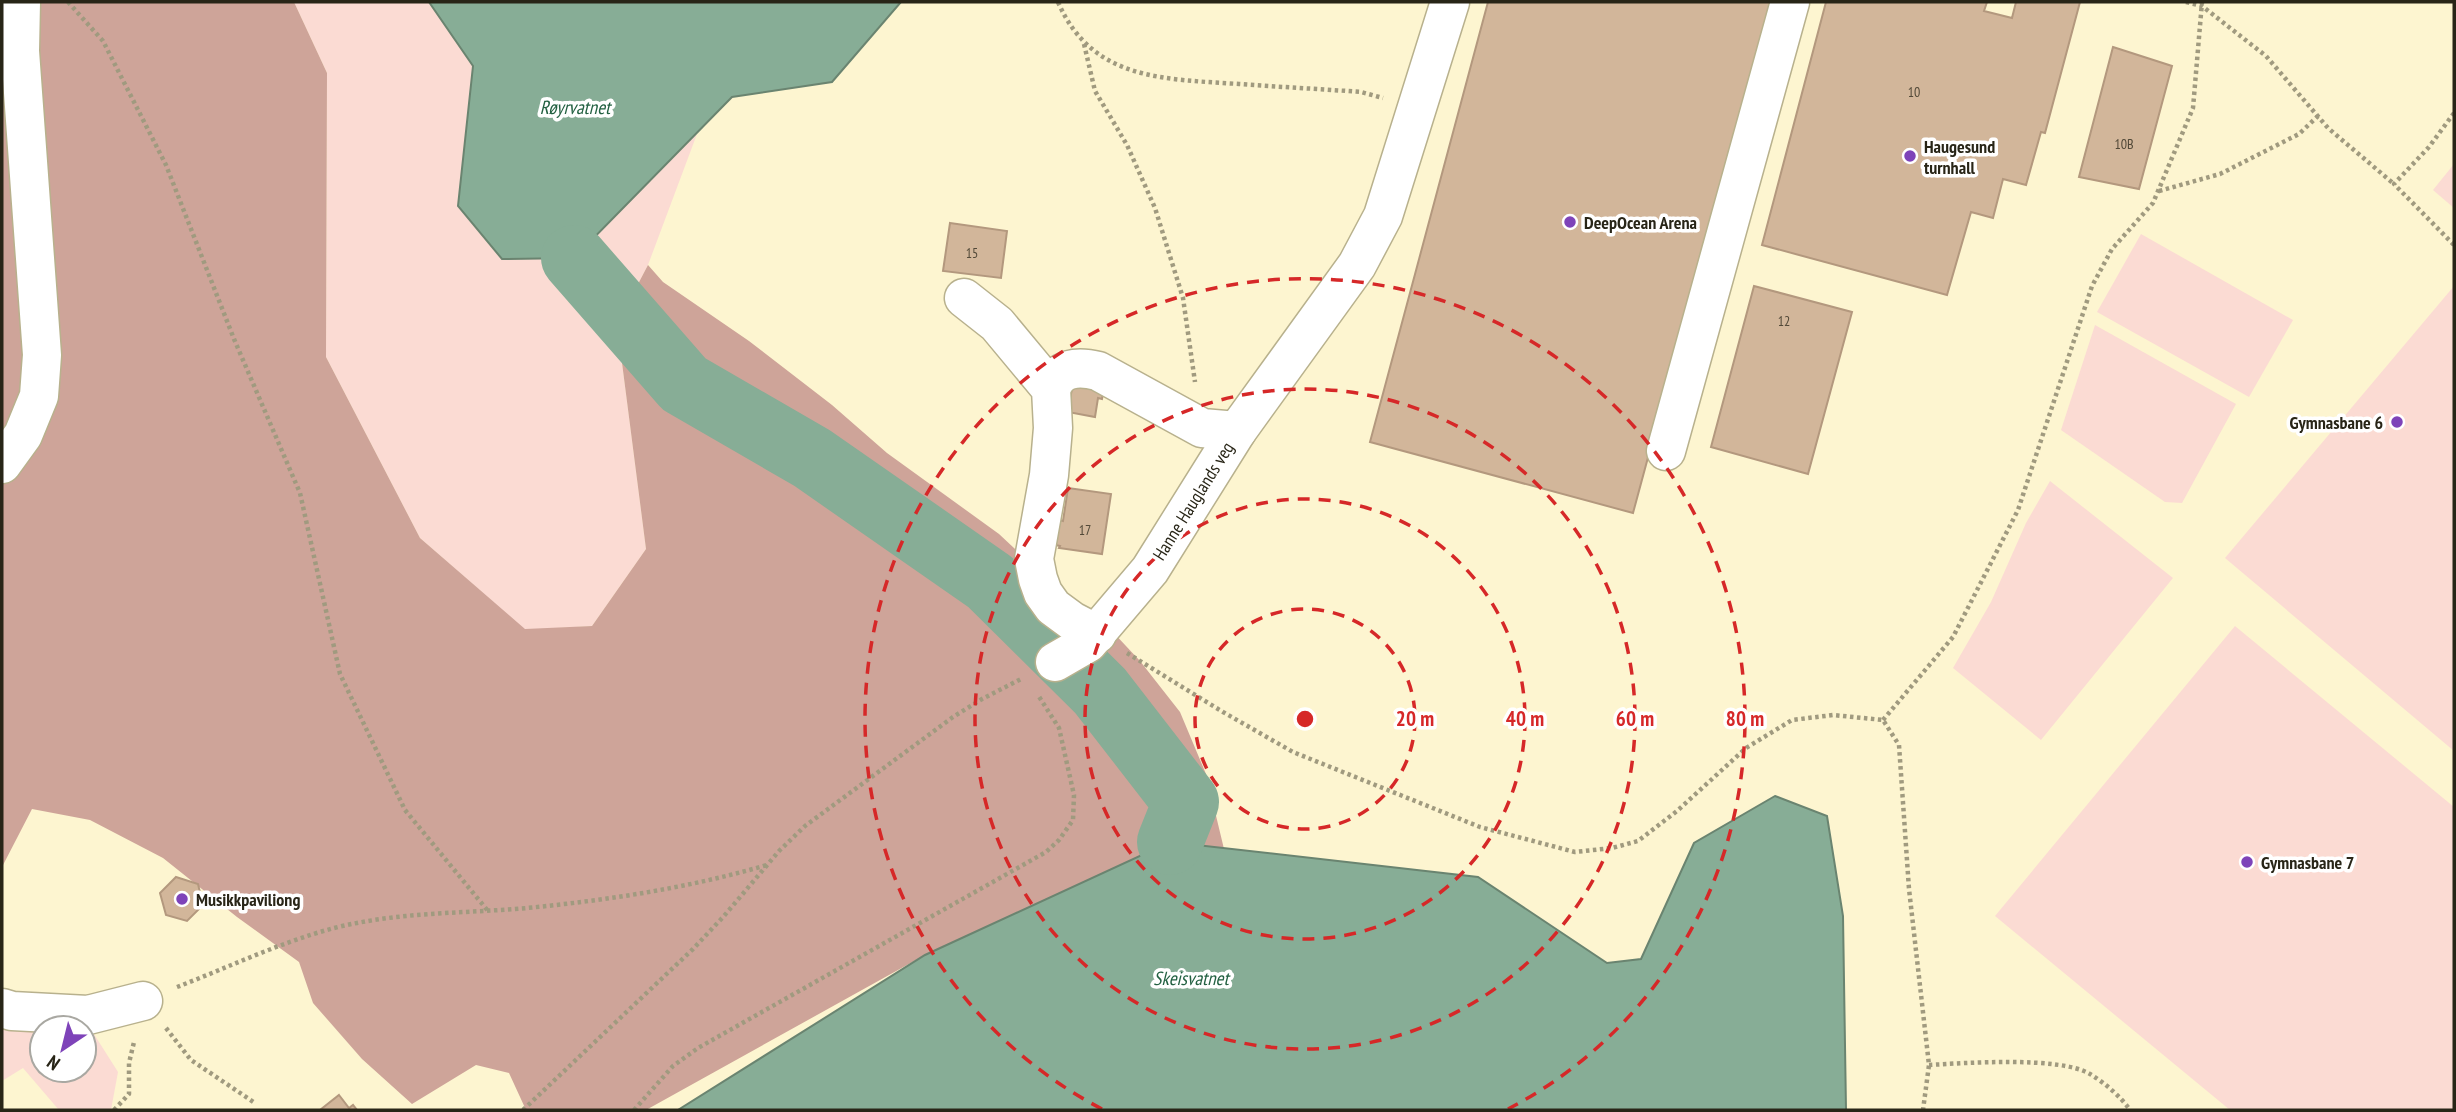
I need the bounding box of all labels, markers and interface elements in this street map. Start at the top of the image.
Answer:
house number: 10 [1908,83,1920,101]
water label: Røyrvatnet [540,95,613,119]
place label: Haugesund turnhall [1924,135,1995,179]
house number: 10B [2114,135,2134,153]
marker: Haugesund turnhall [1902,148,1918,164]
place label: DeepOcean Arena [1584,211,1697,234]
marker: DeepOcean Arena [1562,214,1578,230]
house number: 15 [966,244,978,262]
house number: 12 [1778,312,1790,330]
place label: Gymnasbane 6 [2290,411,2383,434]
marker: Gymnasbane 6 [2389,414,2405,430]
street label: Hanne Hauglands veg [1147,438,1239,564]
house number: 17 [1079,521,1091,539]
text: 20 m [1396,705,1434,732]
text: 40 m [1506,705,1544,732]
text: 60 m [1616,705,1654,732]
text: 80 m [1726,705,1764,732]
centre of rings [1293,707,1317,731]
place label: Gymnasbane 7 [2261,851,2354,874]
marker: Gymnasbane 7 [2239,854,2255,870]
place label: Musikkpaviliong [196,888,300,911]
marker: Musikkpaviliong [174,891,190,907]
water label: Skeisvatnet [1153,966,1231,990]
north arrow [28,1014,98,1084]
text: N [42,1050,64,1076]

